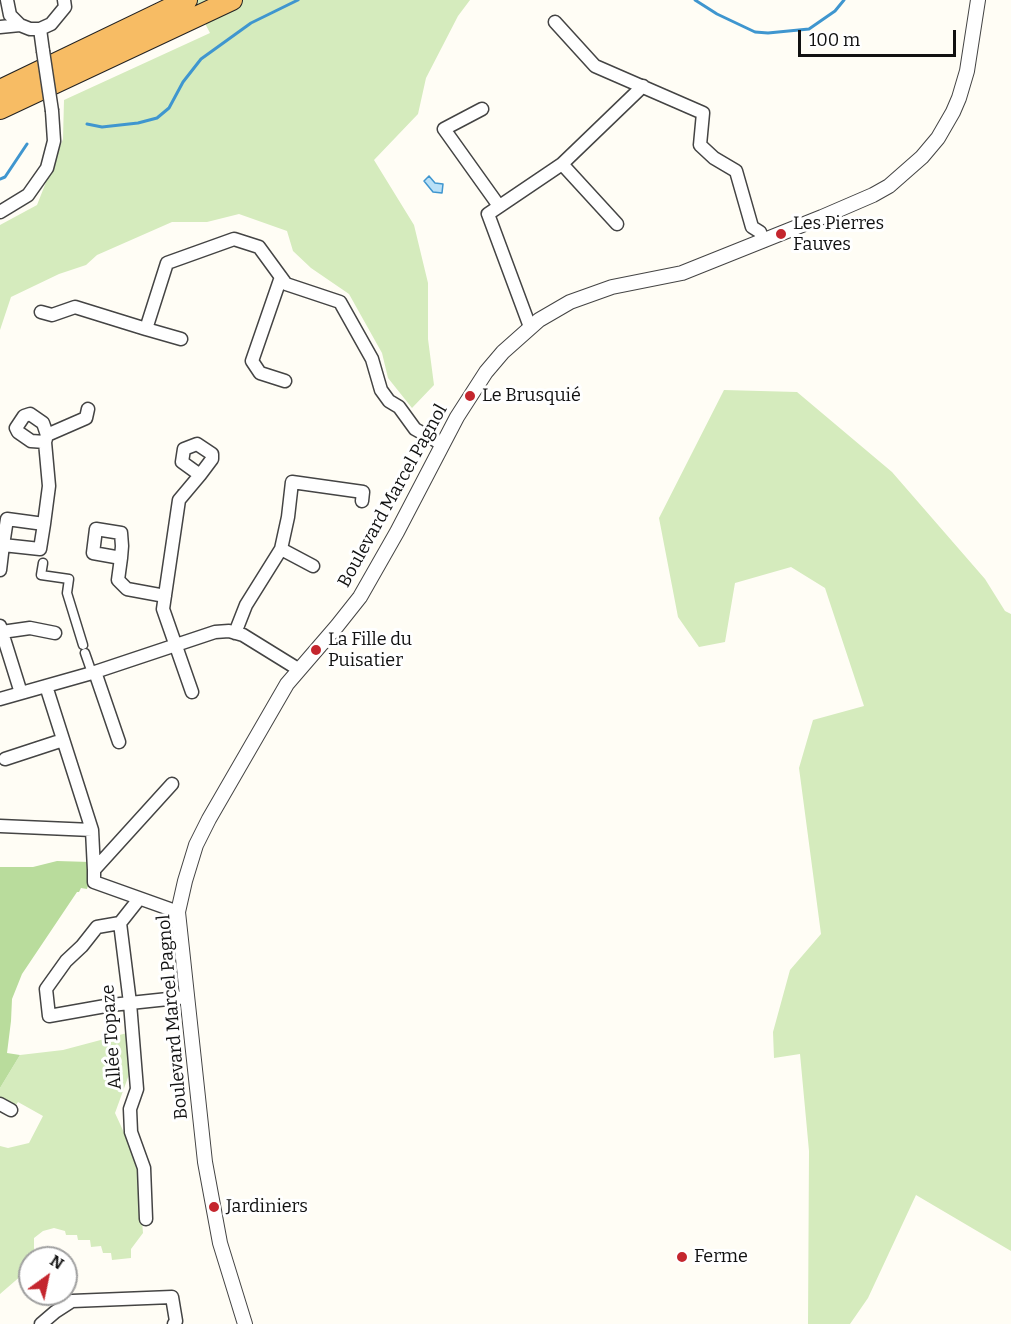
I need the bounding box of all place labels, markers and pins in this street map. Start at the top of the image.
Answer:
place label: Les Pierres Fauves [793,213,884,256]
marker: Les Pierres Fauves [774,227,788,241]
place label: Le Brusquié [482,385,581,407]
marker: Le Brusquié [463,389,477,403]
place label: La Fille du Puisatier [328,629,412,672]
marker: La Fille du Puisatier [309,643,323,657]
place label: Jardiniers [226,1196,308,1218]
marker: Jardiniers [207,1200,221,1214]
place label: Ferme [694,1246,748,1268]
marker: Ferme [675,1250,689,1264]

